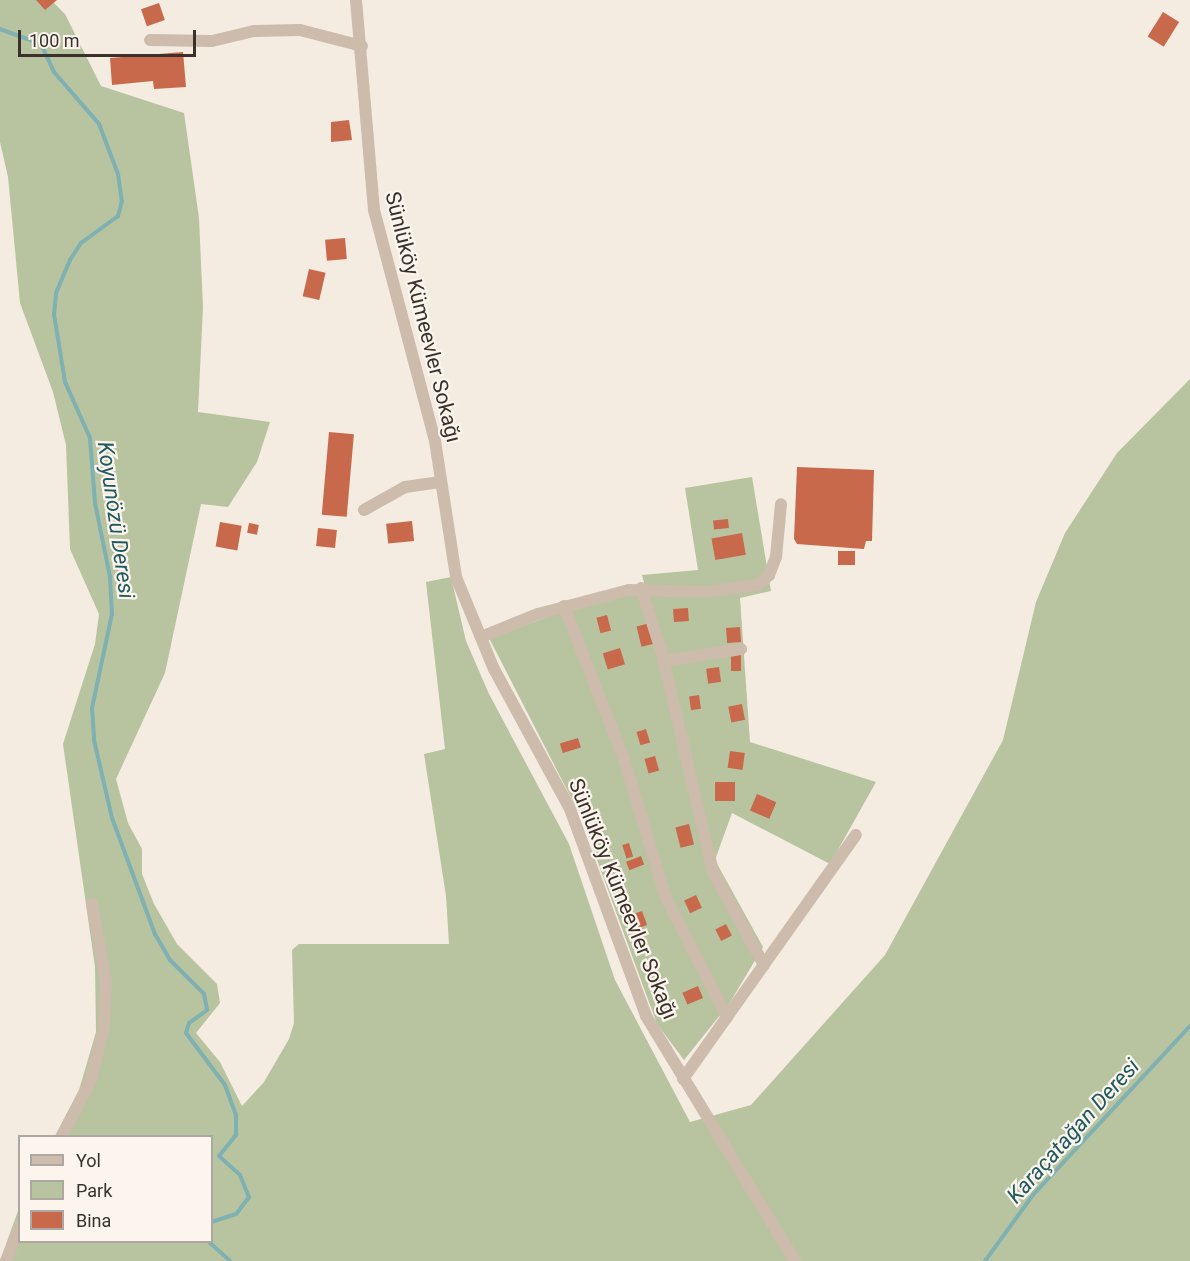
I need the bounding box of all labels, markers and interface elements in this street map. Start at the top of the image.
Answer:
scale bar [21,18,200,56]
text: 100 m [29,30,80,51]
street label: Sünlüköy Kümeevler Sokağı [380,189,466,445]
water label: Koyunözü Deresi [92,440,140,600]
street label: Sünlüköy Kümeevler Sokağı [563,775,683,1023]
water label: Karaçatağan Deresi [1001,1053,1145,1209]
legend [18,1135,213,1243]
text: Yol [76,1150,101,1171]
text: Park [76,1180,112,1201]
text: Bina [76,1210,111,1231]

